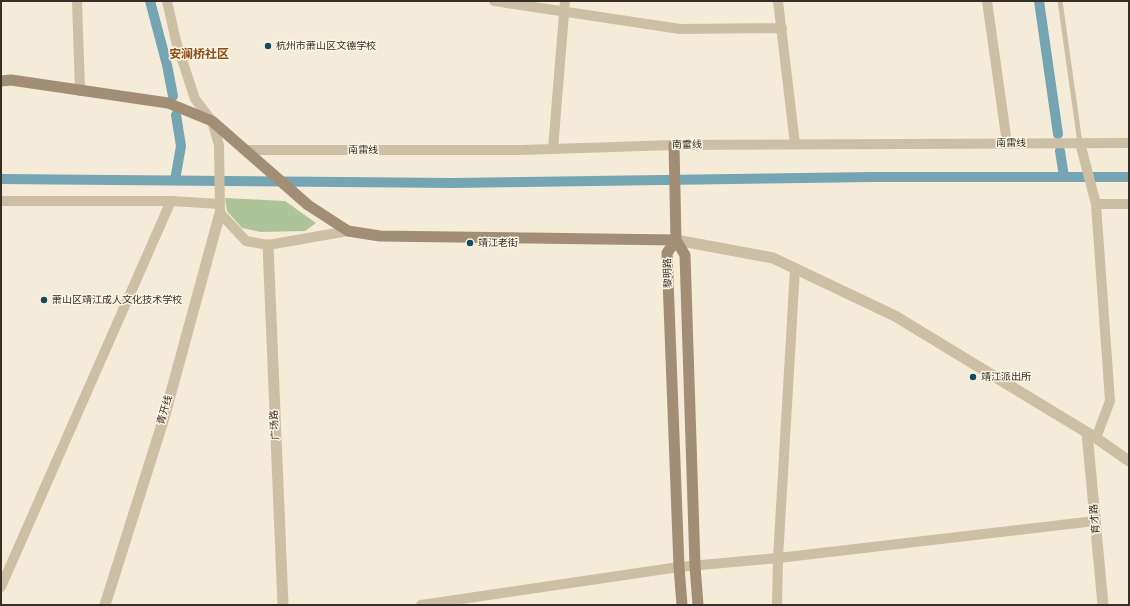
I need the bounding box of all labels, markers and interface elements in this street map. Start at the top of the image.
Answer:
place label: 杭州市萧山区文德学校 [276,40,376,52]
marker: 杭州市萧山区文德学校 [263,41,273,51]
district label: 安澜桥社区 [169,48,229,62]
street label: 南雷线 [996,137,1026,149]
street label: 南雷线 [672,139,702,151]
street label: 南雷线 [348,144,378,156]
place label: 靖江老街 [478,237,518,249]
marker: 靖江老街 [465,238,475,248]
street label: 黎明路 [661,258,675,288]
place label: 萧山区靖江成人文化技术学校 [52,294,182,306]
marker: 萧山区靖江成人文化技术学校 [39,295,49,305]
place label: 靖江派出所 [981,371,1031,383]
marker: 靖江派出所 [968,372,978,382]
street label: 青开线 [155,394,175,426]
street label: 广场路 [268,410,282,440]
street label: 育才路 [1088,504,1102,534]

